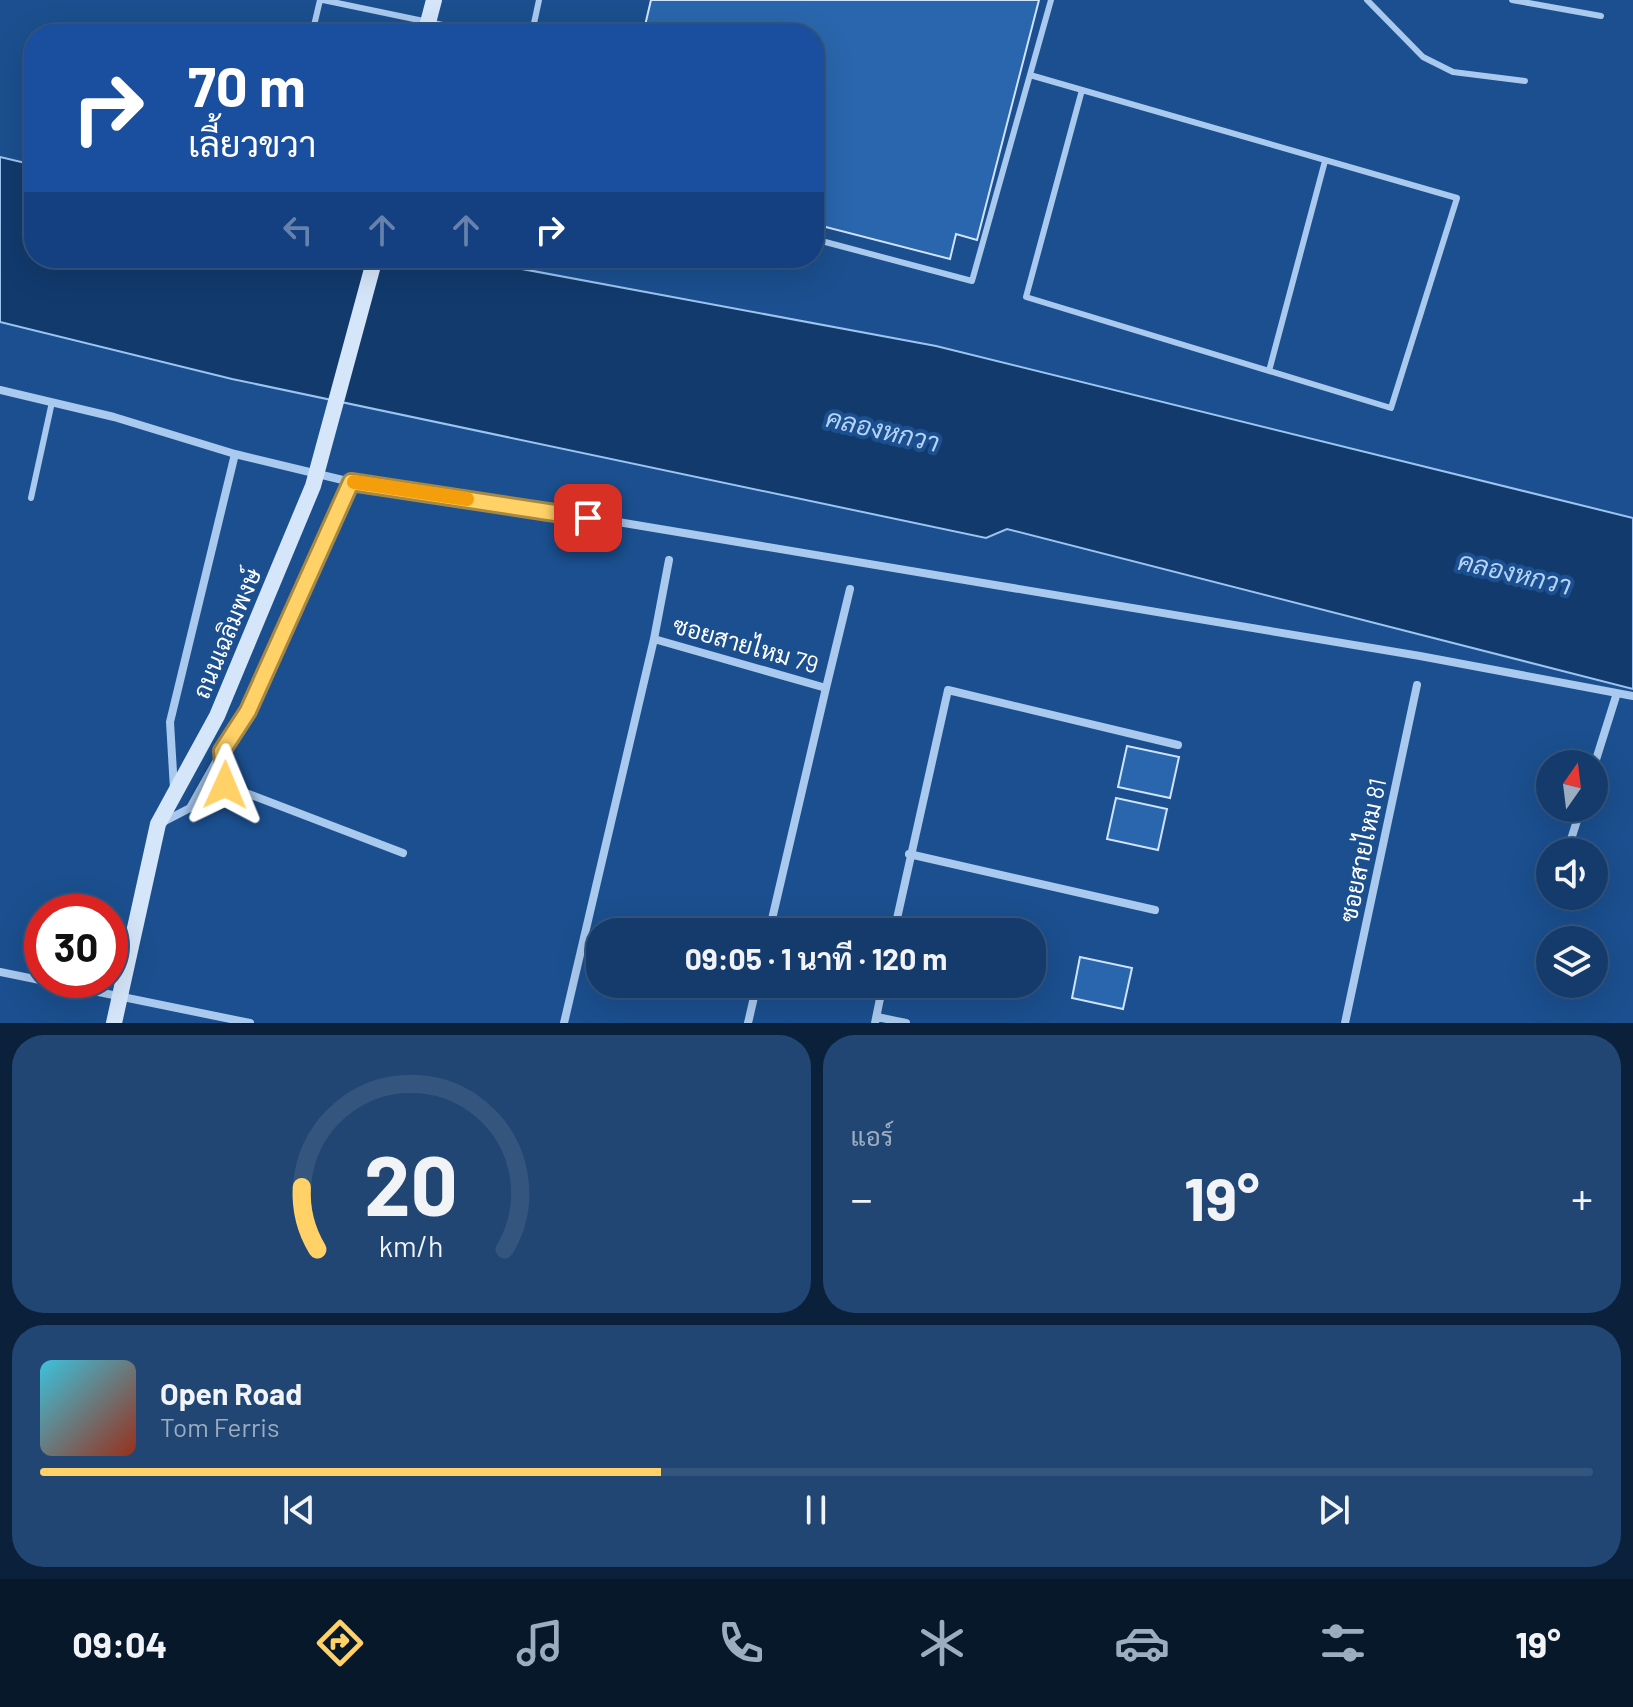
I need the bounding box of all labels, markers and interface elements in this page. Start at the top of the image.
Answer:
text: 70 m [188,51,306,118]
icon: right [56,56,160,160]
text: เลี้ยวขวา [188,121,316,164]
icon: left [276,208,320,252]
icon: ahead [360,208,404,252]
icon: ahead [444,208,488,252]
icon: right [528,208,572,252]
water label: คลองหกวา [823,401,943,457]
pin [554,484,622,552]
icon: arrive [566,496,610,540]
water label: คลองหกวา [1455,544,1575,600]
street label: ถนนเฉลิมพงษ์ [186,563,267,703]
street label: ซอยสายไหม 79 [670,609,822,679]
position arrow [183,743,267,827]
north arrow [1536,750,1608,822]
map controls [1536,750,1608,998]
street label: ซอยสายไหม 81 [1333,775,1391,925]
button: sound [1536,838,1608,910]
speed limit sign: 30 [24,894,128,998]
button: layers [1536,926,1608,998]
text: 09:05 · 1 นาที · 120 m [685,940,947,976]
text: แอร์ [851,1120,893,1151]
text: 20 [364,1133,458,1233]
text: 19° [1184,1161,1260,1233]
text: − [851,1171,873,1224]
text: + [1571,1171,1593,1224]
text: km/h [379,1228,444,1263]
text: Open Road [160,1375,302,1411]
text: Tom Ferris [160,1411,280,1442]
icon: previous [277,1488,321,1532]
icon: pause [794,1488,838,1532]
icon: next [1312,1488,1356,1532]
icon: directions [312,1615,368,1671]
icon: music [512,1615,568,1671]
icon: phone [713,1615,769,1671]
icon: climate [914,1615,970,1671]
icon: car [1114,1615,1170,1671]
icon: filters [1315,1615,1371,1671]
text: 09:04 [72,1622,167,1665]
text: 19° [1515,1622,1561,1665]

